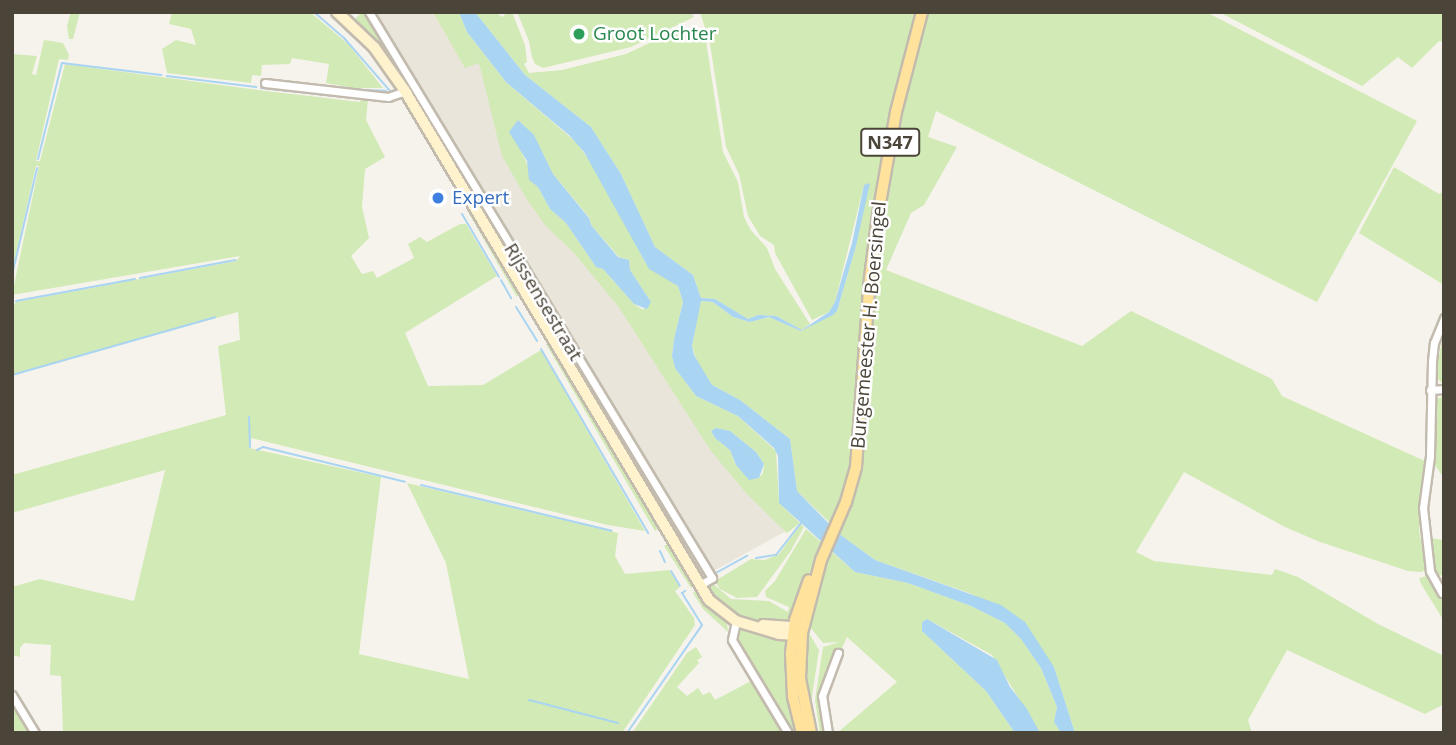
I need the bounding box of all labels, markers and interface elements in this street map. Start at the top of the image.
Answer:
place label: Groot Lochter [593,23,716,45]
marker: Groot Lochter [571,26,587,42]
road number: N347 [858,127,922,156]
place label: Expert [452,187,509,209]
marker: Expert [430,190,446,206]
street label: Burgemeester H. Boersingel [847,200,891,450]
street label: Rijssensestraat [499,239,587,365]

